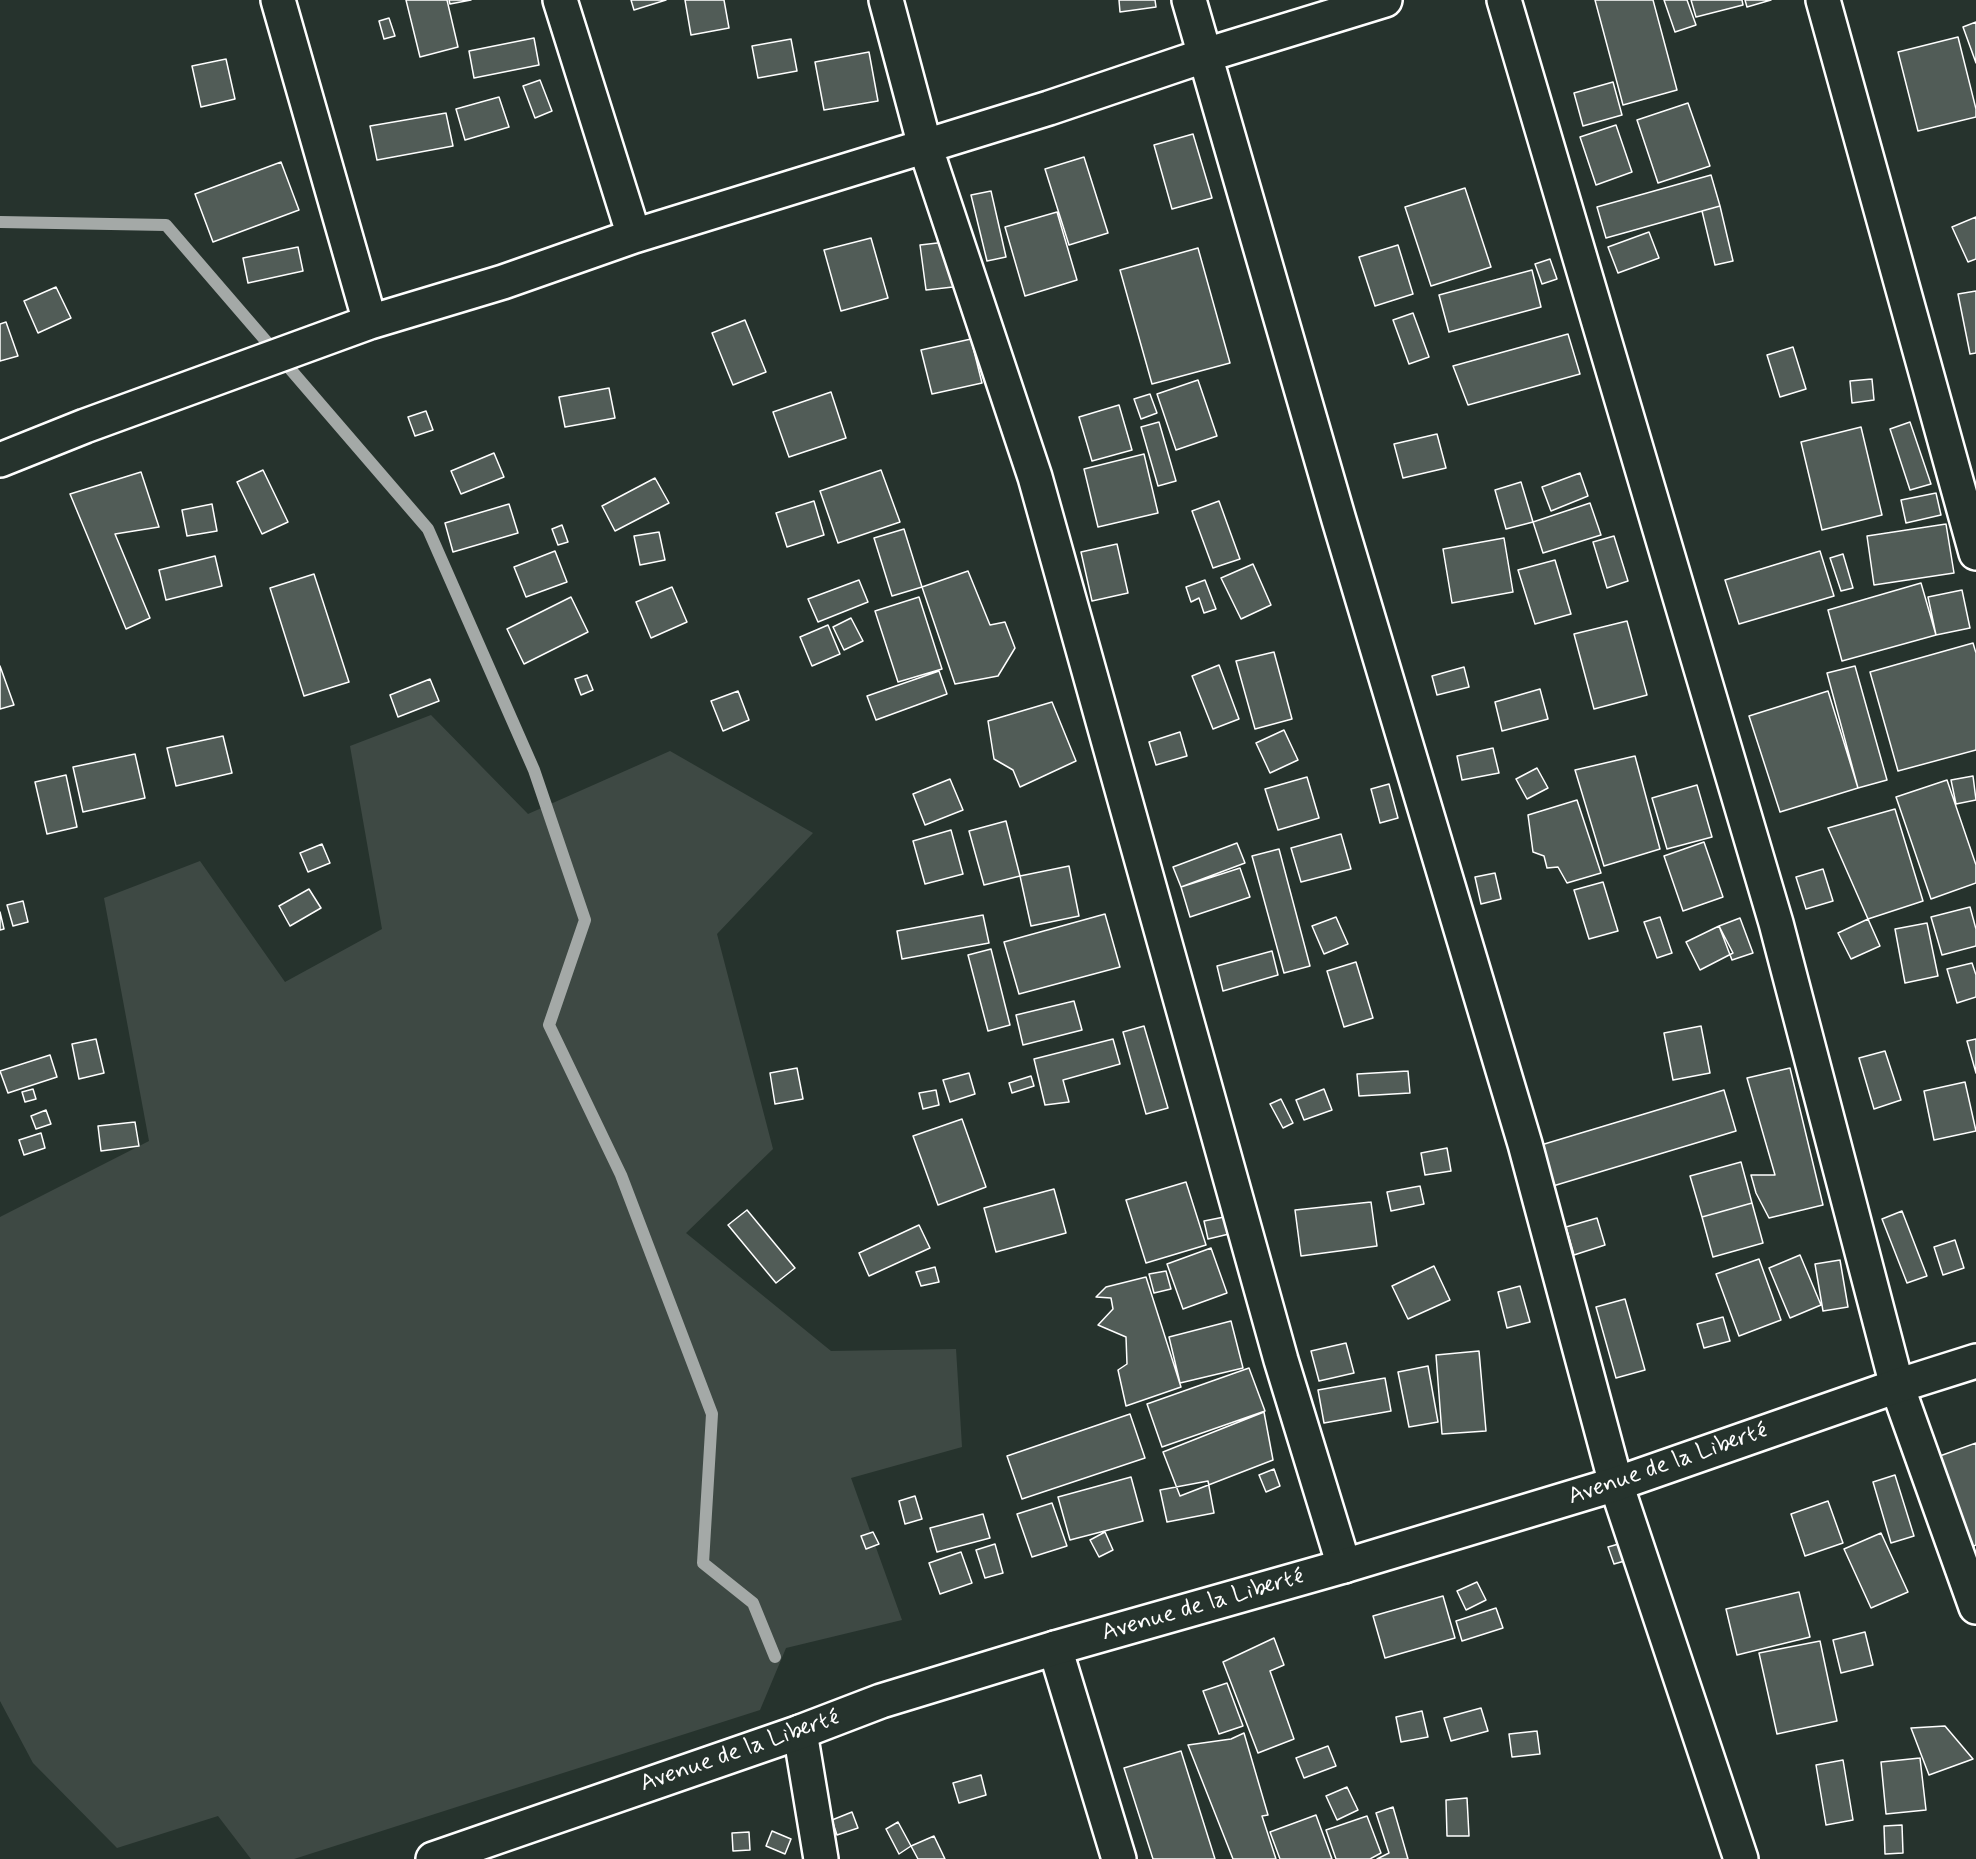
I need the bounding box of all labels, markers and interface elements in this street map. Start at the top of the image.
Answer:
street label: Avenue de la Liberté [1565,1417,1771,1513]
street label: Avenue de la Liberté [1099,1563,1307,1649]
street label: Avenue de la Liberté [637,1704,843,1800]

